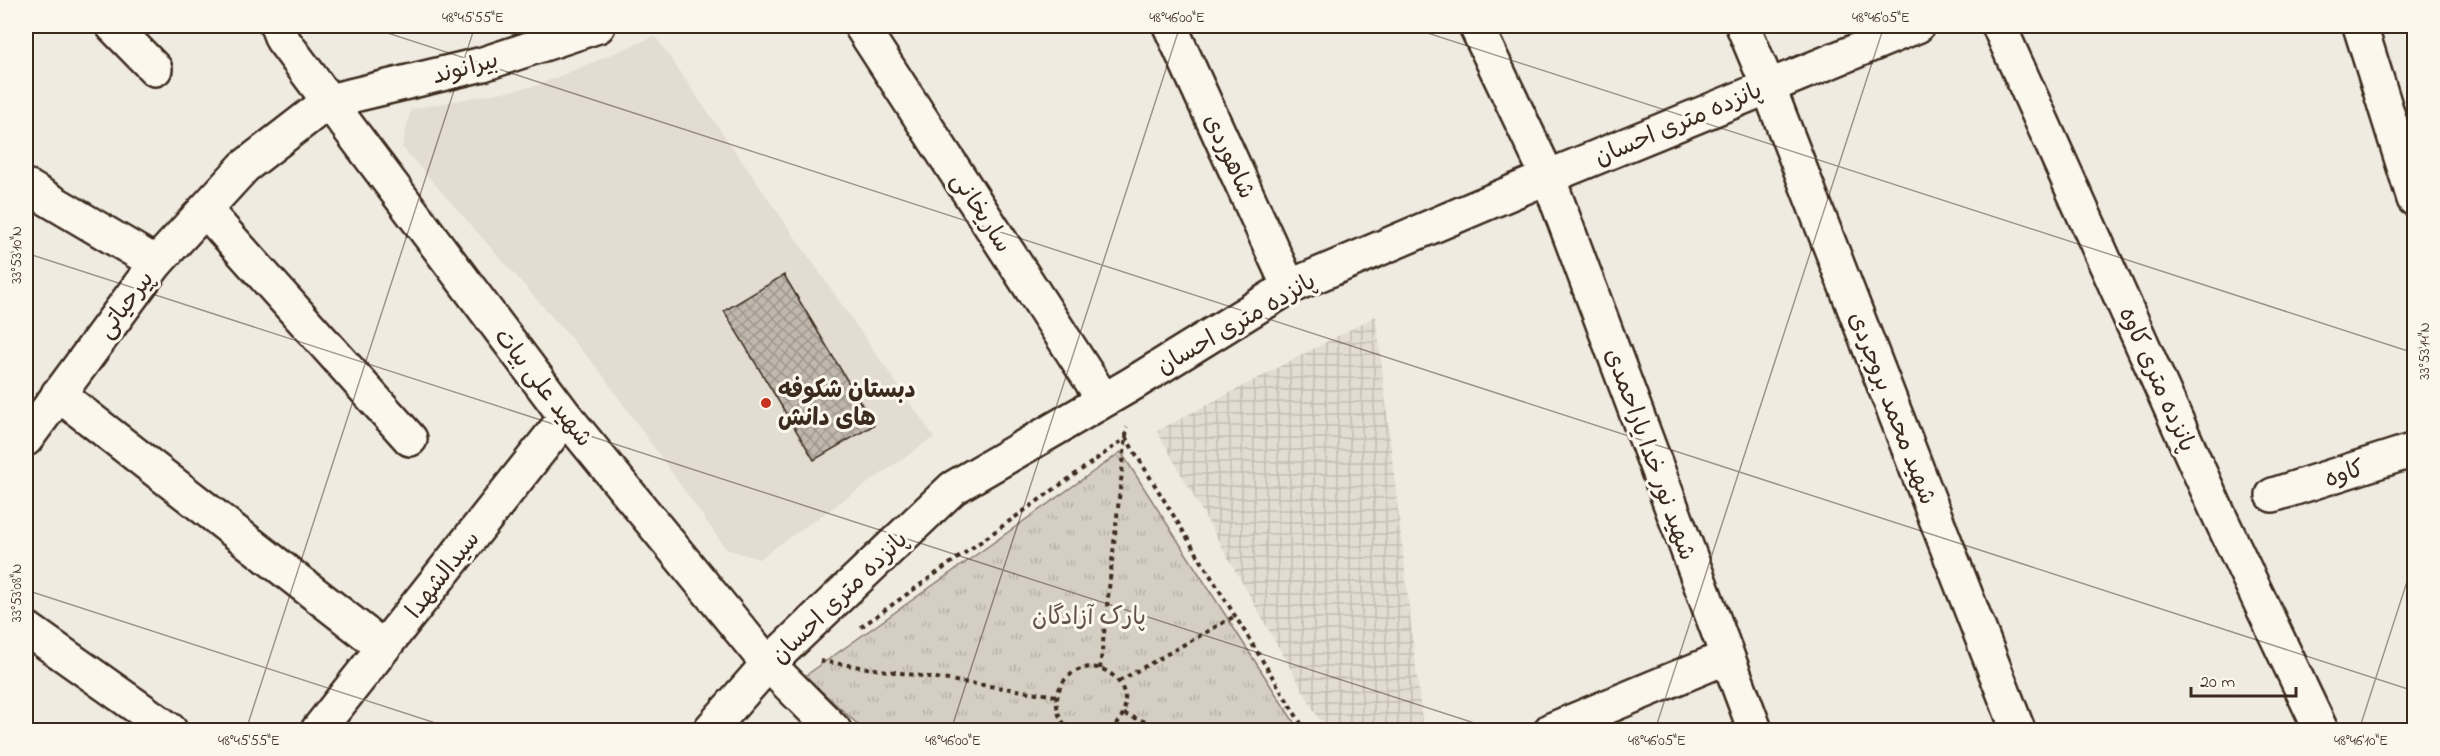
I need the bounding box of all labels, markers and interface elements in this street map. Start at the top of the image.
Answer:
text: 48°45'55"E [442,7,504,29]
text: 48°46'00"E [1149,7,1205,29]
text: 48°46'05"E [1852,7,1910,29]
street label: بیرانوند [429,44,503,95]
street label: پانزده متری احسان [1590,74,1768,176]
street label: شاهوردی [1193,109,1263,205]
street label: ساریخانی [941,166,1019,261]
text: 33°53'10"N [6,226,28,284]
street label: پیرحیاتی [90,264,164,347]
street label: پانزده متری احسان [1151,265,1323,385]
street label: پانزده متری کاوه [2108,302,2203,458]
street label: شهید محمد بروجردی [1838,307,1944,510]
street label: شهید علی بیات [484,321,600,456]
text: 33°53'14"N [2414,322,2436,380]
street label: شهید نور خدا یاراحمدی [1594,344,1703,566]
place label: دبستان شکوفه های دانش [778,374,916,437]
marker: دبستان شکوفه های دانش [759,396,773,410]
street label: کاوه [2320,453,2369,498]
street label: سیدالشهدا [398,524,490,627]
street label: پانزده متری احسان [764,524,917,673]
text: 33°53'08"N [6,564,28,622]
park label: پارک آزادگان [1032,601,1146,636]
scale bar [2191,660,2296,698]
text: 20 m [2200,670,2235,696]
text: 48°45'55"E [218,730,280,752]
text: 48°46'00"E [925,730,981,752]
text: 48°46'05"E [1628,730,1686,752]
text: 48°46'10"E [2334,730,2388,752]

